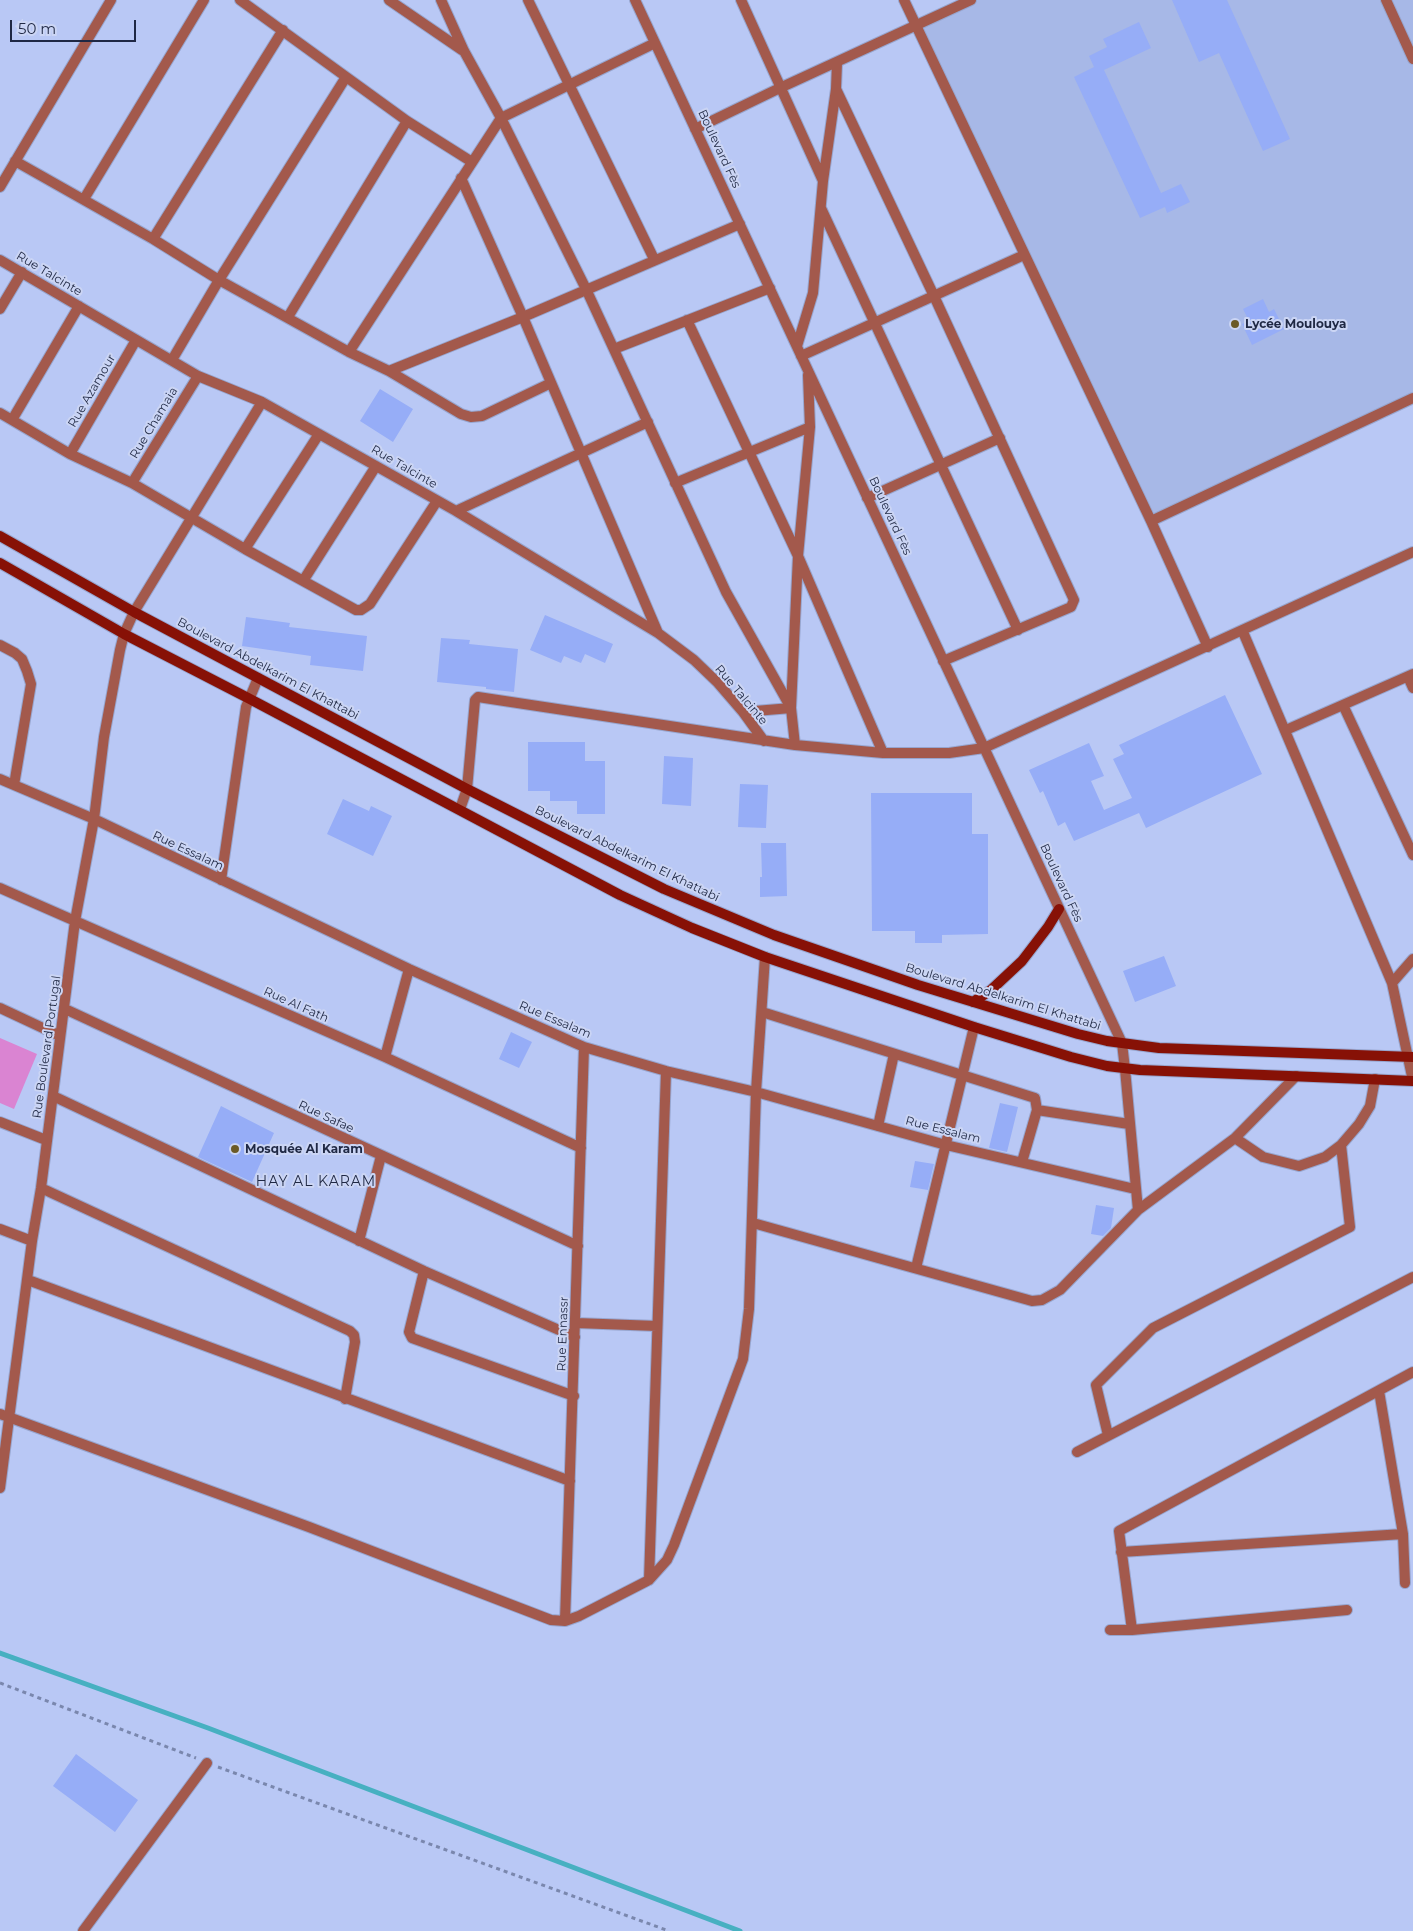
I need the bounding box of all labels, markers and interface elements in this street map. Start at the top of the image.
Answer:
scale bar [12,10,139,42]
text: 50 m [18,19,56,38]
street label: Boulevard Fès [695,108,743,190]
street label: Rue Talcinte [14,249,84,299]
place label: Lycée Moulouya [1245,317,1346,331]
marker: Lycée Moulouya [1229,318,1241,330]
street label: Rue Azamour [65,352,119,430]
street label: Rue Chamaia [127,385,181,461]
street label: Rue Talcinte [368,442,440,492]
street label: Boulevard Fès [866,475,914,557]
street label: Boulevard Abdelkarim El Khattabi [175,615,361,723]
street label: Rue Talcinte [712,662,770,728]
street label: Boulevard Abdelkarim El Khattabi [532,803,722,905]
street label: Rue Essalam [150,828,226,874]
street label: Boulevard Fès [1037,842,1085,924]
street label: Boulevard Abdelkarim El Khattabi [904,960,1102,1034]
street label: Rue Boulevard Portugal [30,975,64,1119]
street label: Rue Al Fath [261,984,331,1026]
street label: Rue Essalam [517,998,593,1042]
street label: Rue Safae [296,1098,356,1136]
street label: Rue Essalam [904,1114,982,1146]
place label: Mosquée Al Karam [245,1142,363,1156]
marker: Mosquée Al Karam [229,1143,241,1155]
district label: HAY AL KARAM [254,1174,378,1190]
street label: Rue Ennassr [554,1296,572,1372]

